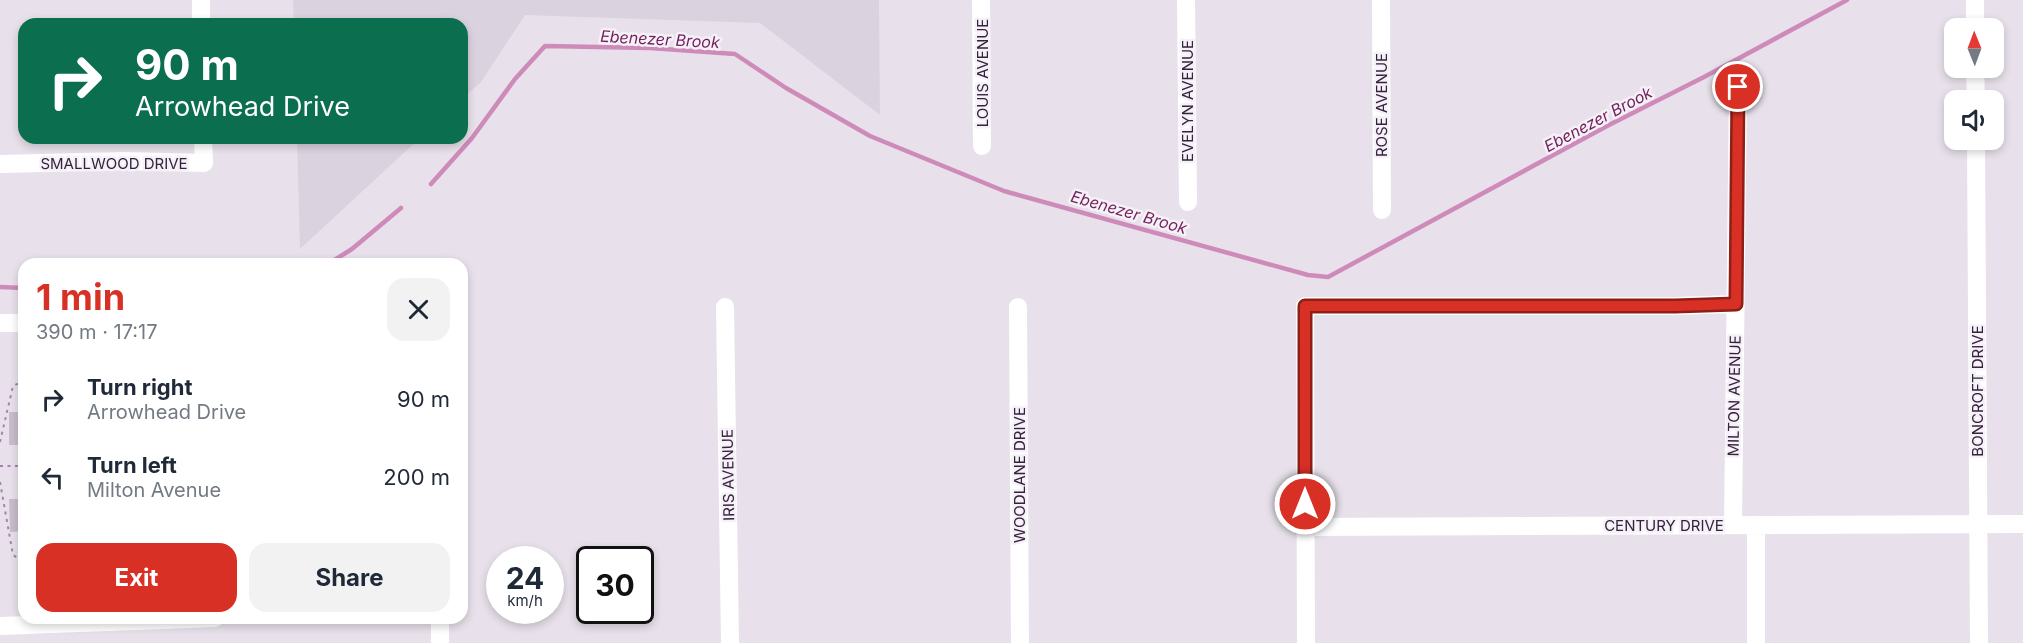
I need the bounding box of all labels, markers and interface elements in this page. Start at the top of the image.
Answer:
north arrow [1944,18,2004,78]
map controls [1944,18,2004,150]
street label: LOUIS AVENUE [973,19,992,127]
water label: Ebenezer Brook [600,26,720,52]
text: 90 m [135,39,239,90]
street label: EVELYN AVENUE [1178,40,1197,162]
icon: right [36,42,114,120]
street label: ROSE AVENUE [1372,53,1391,157]
pin [1712,61,1763,112]
icon: arrive [1721,70,1754,103]
water label: Ebenezer Brook [1540,82,1656,156]
text: Arrowhead Drive [135,90,350,123]
button: sound [1944,90,2004,150]
street label: SMALLWOOD DRIVE [40,154,188,173]
water label: Ebenezer Brook [1069,186,1189,238]
text: 1 min [36,275,125,319]
button: close [387,278,450,341]
text: 390 m · 17:17 [36,320,158,344]
street label: BONCROFT DRIVE [1968,325,1987,457]
street label: MILTON AVENUE [1723,335,1745,457]
text: Turn right [87,374,193,400]
icon: right [36,383,69,416]
text: 90 m [397,386,450,412]
text: Arrowhead Drive [87,400,246,424]
street label: WOODLANE DRIVE [1010,407,1029,543]
street label: IRIS AVENUE [718,429,738,521]
text: Turn left [87,452,177,478]
icon: left [36,461,69,494]
text: 200 m [383,464,450,490]
position arrow [1273,472,1337,536]
text: Milton Avenue [87,478,221,502]
street label: CENTURY DRIVE [1604,516,1724,535]
button: Exit [36,543,237,612]
button: Share [249,543,450,612]
speed limit sign: 30 [576,546,654,624]
text: 24 [506,560,544,596]
text: km/h [507,591,543,610]

